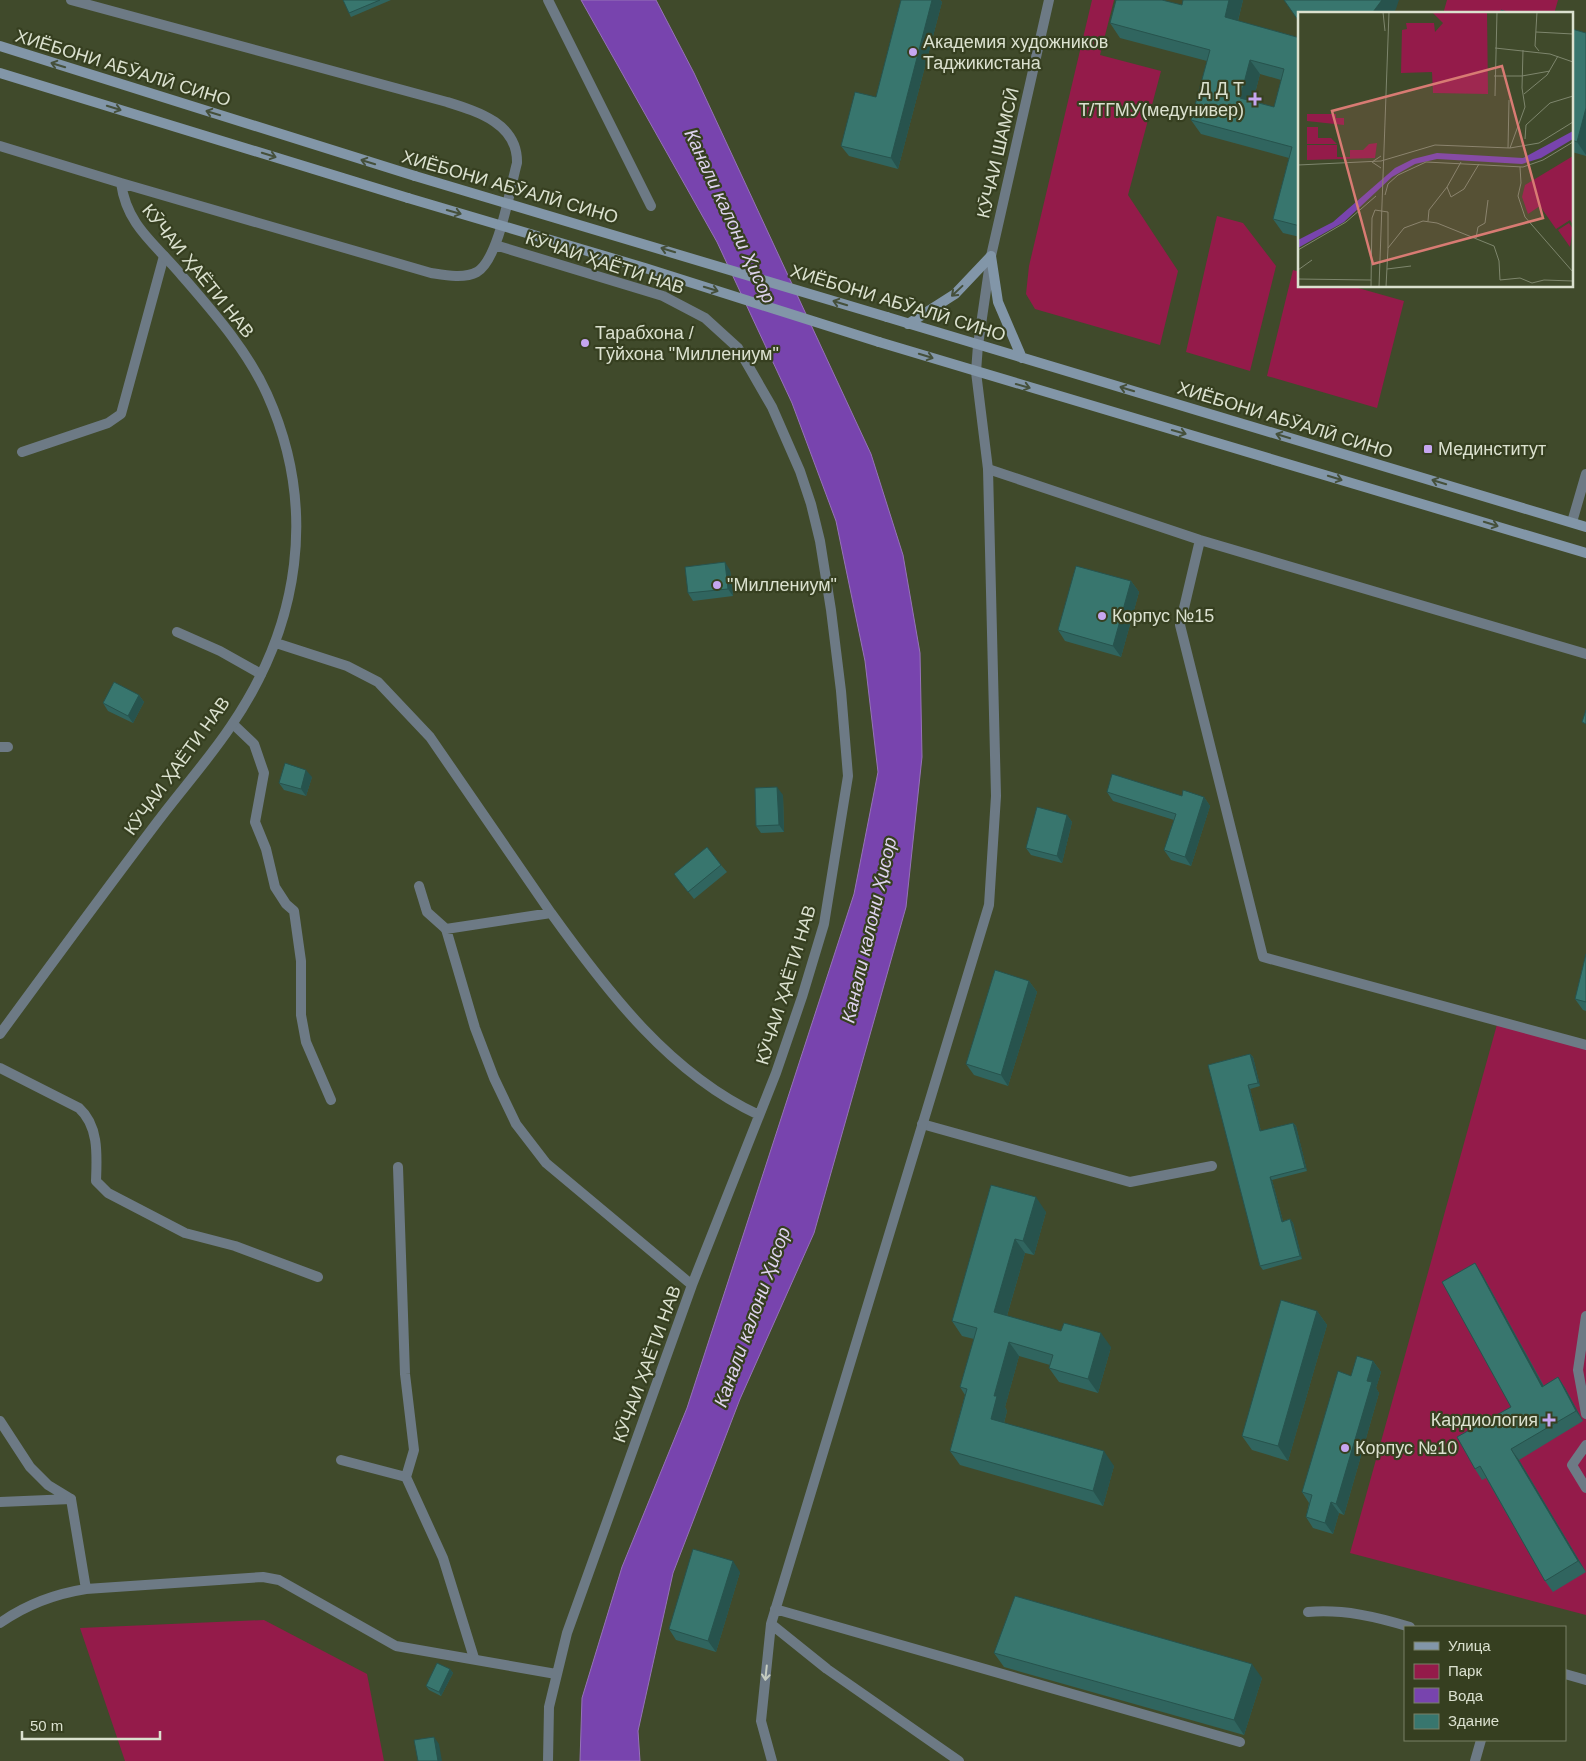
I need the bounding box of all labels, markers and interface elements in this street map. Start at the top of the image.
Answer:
inset map [1298,12,1574,288]
street label: ХИЁБОНИ АБӮАЛӢ СИНО [13,26,233,110]
place label: Академия художников Таджикистана [923,32,1108,73]
marker: Академия художников Таджикистана [907,46,919,58]
one-way arrow [51,59,67,69]
place label: Д Д Т Т/ТГМУ(медунивер) [1078,79,1244,120]
street label: КӮЧАИ ШАМСӢ [973,86,1023,220]
marker: Д Д Т Т/ТГМУ(медунивер) [1248,92,1262,106]
one-way arrow [105,103,121,113]
one-way arrow [206,108,222,118]
water label: Канали калони Ҳисор [680,125,780,307]
street label: ХИЁБОНИ АБӮАЛӢ СИНО [400,147,620,227]
one-way arrow [260,151,276,161]
one-way arrow [361,156,377,166]
street label: КӮЧАИ ҲАЁТИ НАВ [138,200,258,342]
one-way arrow [446,207,462,217]
street label: КӮЧАИ ҲАЁТИ НАВ [523,228,687,298]
one-way arrow [660,245,676,255]
street label: ХИЁБОНИ АБӮАЛӢ СИНО [788,261,1008,345]
one-way arrow [702,284,718,294]
one-way arrow [951,285,964,297]
one-way arrow [833,298,848,307]
place label: Тарабхона / Тӯйхона "Миллениум" [595,323,779,364]
marker: Тарабхона / Тӯйхона "Миллениум" [579,337,591,349]
one-way arrow [917,352,933,361]
street label: ХИЁБОНИ АБӮАЛӢ СИНО [1175,378,1395,462]
one-way arrow [1015,381,1031,391]
one-way arrow [1120,384,1136,394]
one-way arrow [1171,427,1187,437]
one-way arrow [1275,430,1291,440]
place label: Мединститут [1438,439,1546,459]
marker: Мединститут [1422,443,1434,455]
one-way arrow [1326,473,1342,483]
one-way arrow [1431,477,1447,487]
one-way arrow [1482,520,1498,530]
place label: "Миллениум" [727,575,837,595]
marker: "Миллениум" [711,579,723,591]
place label: Корпус №15 [1112,606,1214,626]
marker: Корпус №15 [1096,610,1108,622]
street label: КӮЧАИ ҲАЁТИ НАВ [120,693,234,839]
water label: Канали калони Ҳисор [837,835,901,1025]
street label: КӮЧАИ ҲАЁТИ НАВ [752,903,820,1067]
water label: Канали калони Ҳисор [710,1224,794,1410]
street label: КӮЧАИ ҲАЁТИ НАВ [609,1283,685,1445]
place label: Кардиология [1431,1410,1538,1430]
marker: Кардиология [1542,1413,1556,1427]
place label: Корпус №10 [1355,1438,1457,1458]
marker: Корпус №10 [1339,1442,1351,1454]
legend [1404,1626,1566,1741]
text: Улица [1448,1637,1491,1654]
text: Парк [1448,1662,1482,1679]
one-way arrow [761,1665,770,1681]
text: Вода [1448,1687,1484,1704]
scale bar [22,1708,160,1740]
text: Здание [1448,1712,1499,1729]
text: 50 m [30,1717,63,1734]

